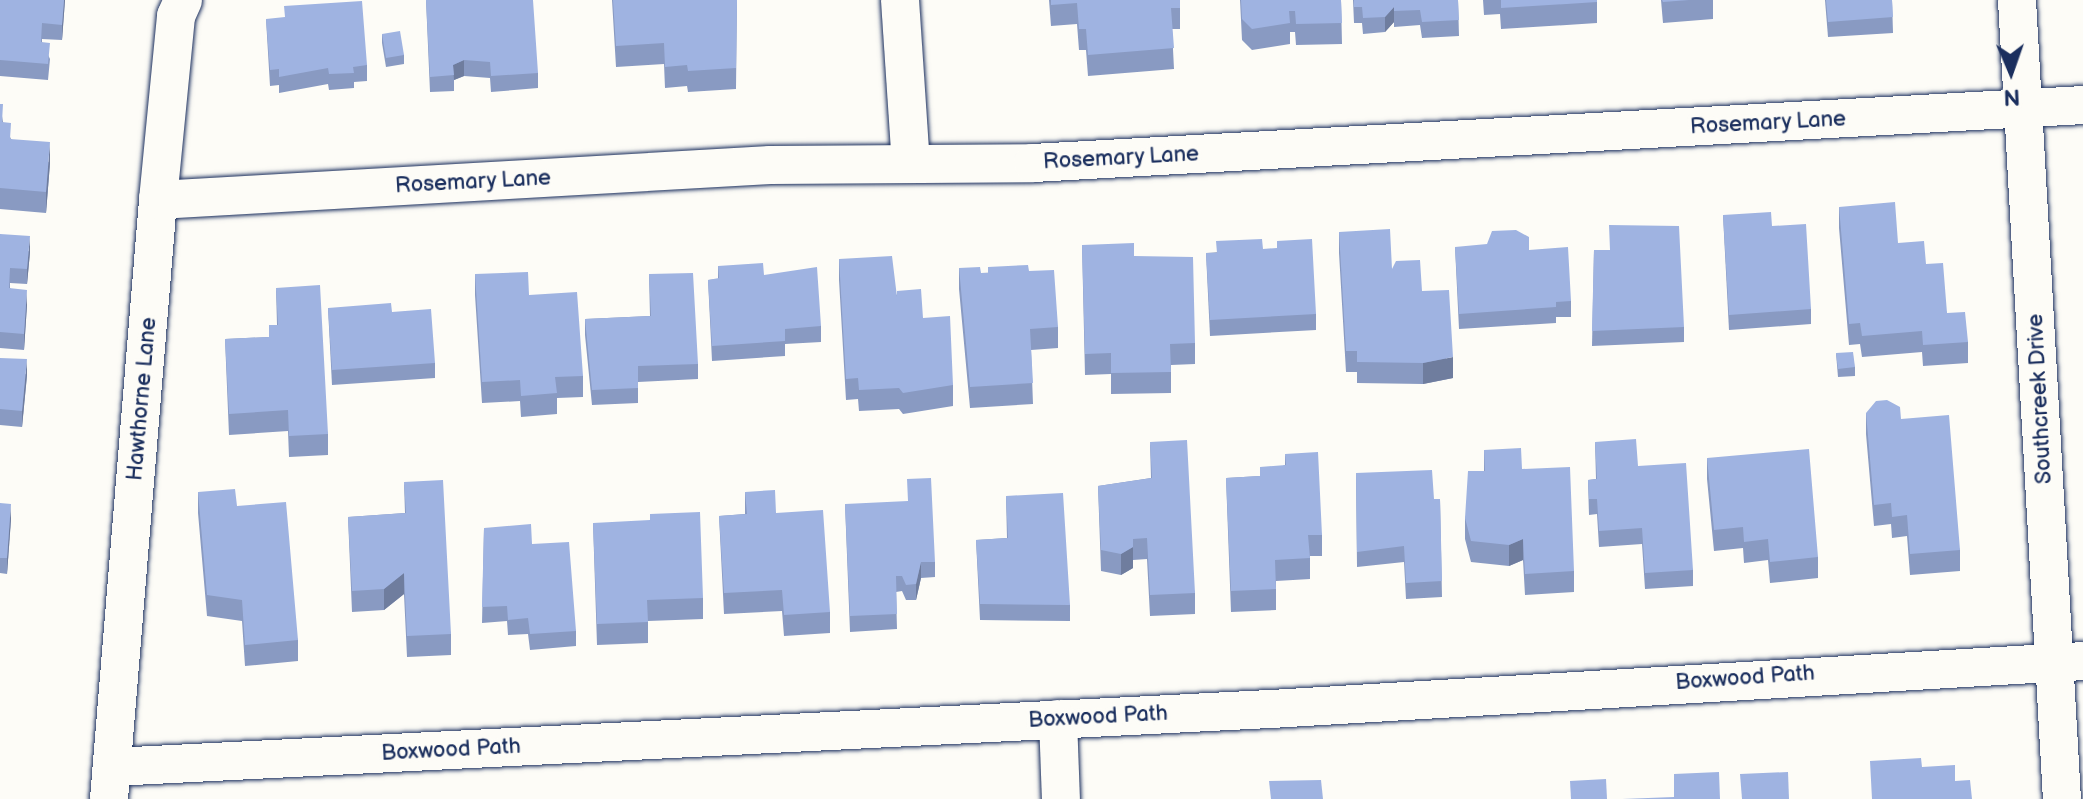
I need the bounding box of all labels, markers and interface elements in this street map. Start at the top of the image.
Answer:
north arrow [1971,32,2051,112]
text: N [2003,83,2021,110]
street label: Rosemary Lane [1689,106,1847,140]
street label: Rosemary Lane [1042,141,1200,175]
street label: Rosemary Lane [394,165,552,199]
street label: Southcreek Drive [2022,313,2058,485]
street label: Hawthorne Lane [122,316,162,482]
street label: Boxwood Path [1674,660,1816,696]
street label: Boxwood Path [1028,700,1168,734]
street label: Boxwood Path [381,733,521,767]

